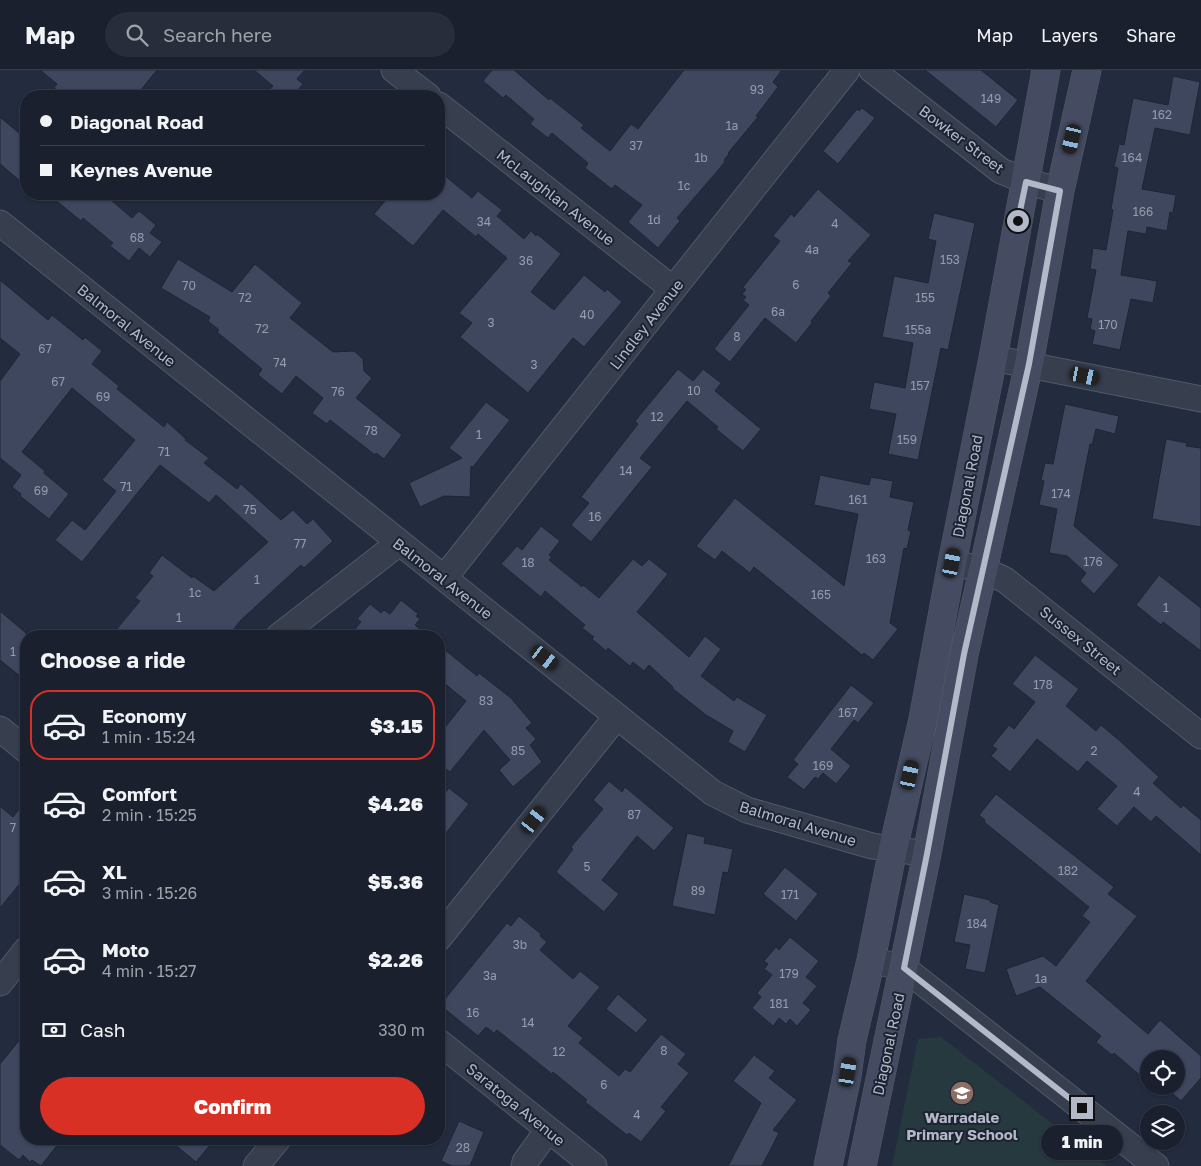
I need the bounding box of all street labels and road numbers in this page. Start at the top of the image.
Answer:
street label: Bowker Street [916,101,1008,177]
street label: McLaughlan Avenue [493,145,619,249]
street label: Lindley Avenue [605,275,687,373]
street label: Balmoral Avenue [74,280,180,370]
street label: Diagonal Road [948,433,986,539]
street label: Balmoral Avenue [390,534,497,623]
street label: Sussex Street [1037,602,1125,678]
street label: Balmoral Avenue [737,797,859,849]
street label: Diagonal Road [868,991,908,1097]
street label: Saratoga Avenue [463,1059,569,1149]

